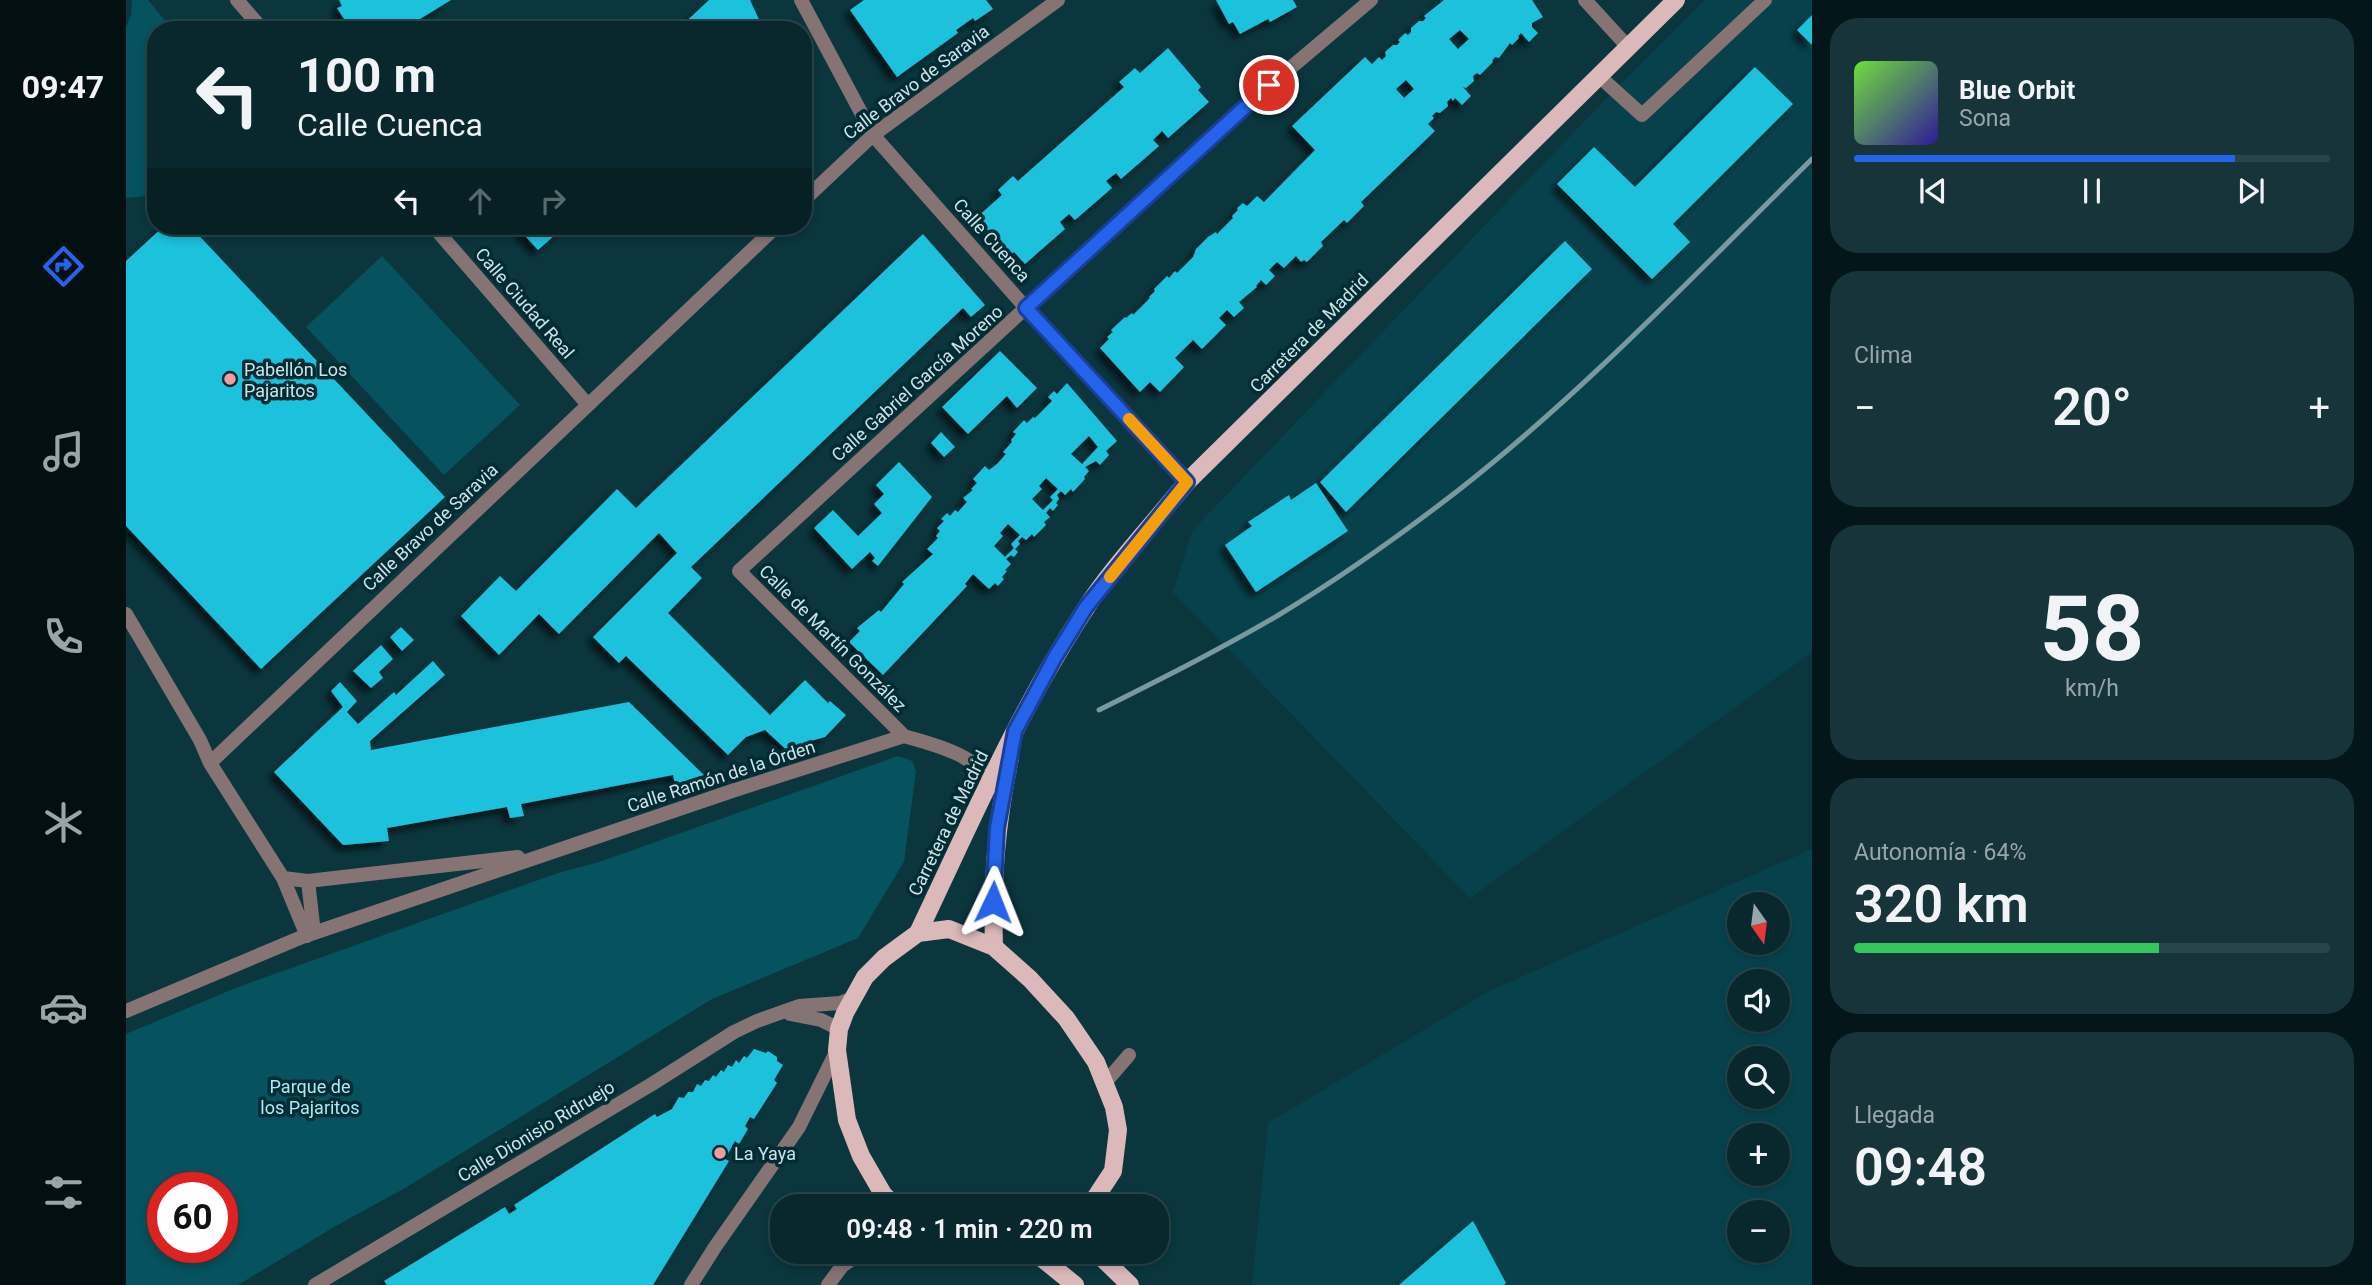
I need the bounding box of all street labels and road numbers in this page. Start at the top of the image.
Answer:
street label: Calle Bravo de Saravia [839,20,993,144]
street label: Calle Cuenca [949,194,1035,286]
street label: Calle Ciudad Real [471,243,579,363]
street label: Carretera de Madrid [1245,269,1373,397]
street label: Calle Gabriel García Moreno [827,301,1007,465]
street label: Calle Bravo de Saravia [358,459,502,595]
street label: Calle de Martín González [755,560,911,716]
street label: Calle Ramón de la Órden [624,736,818,816]
street label: Carretera de Madrid [904,747,992,899]
street label: Calle Dionisio Ridruejo [454,1076,618,1186]

